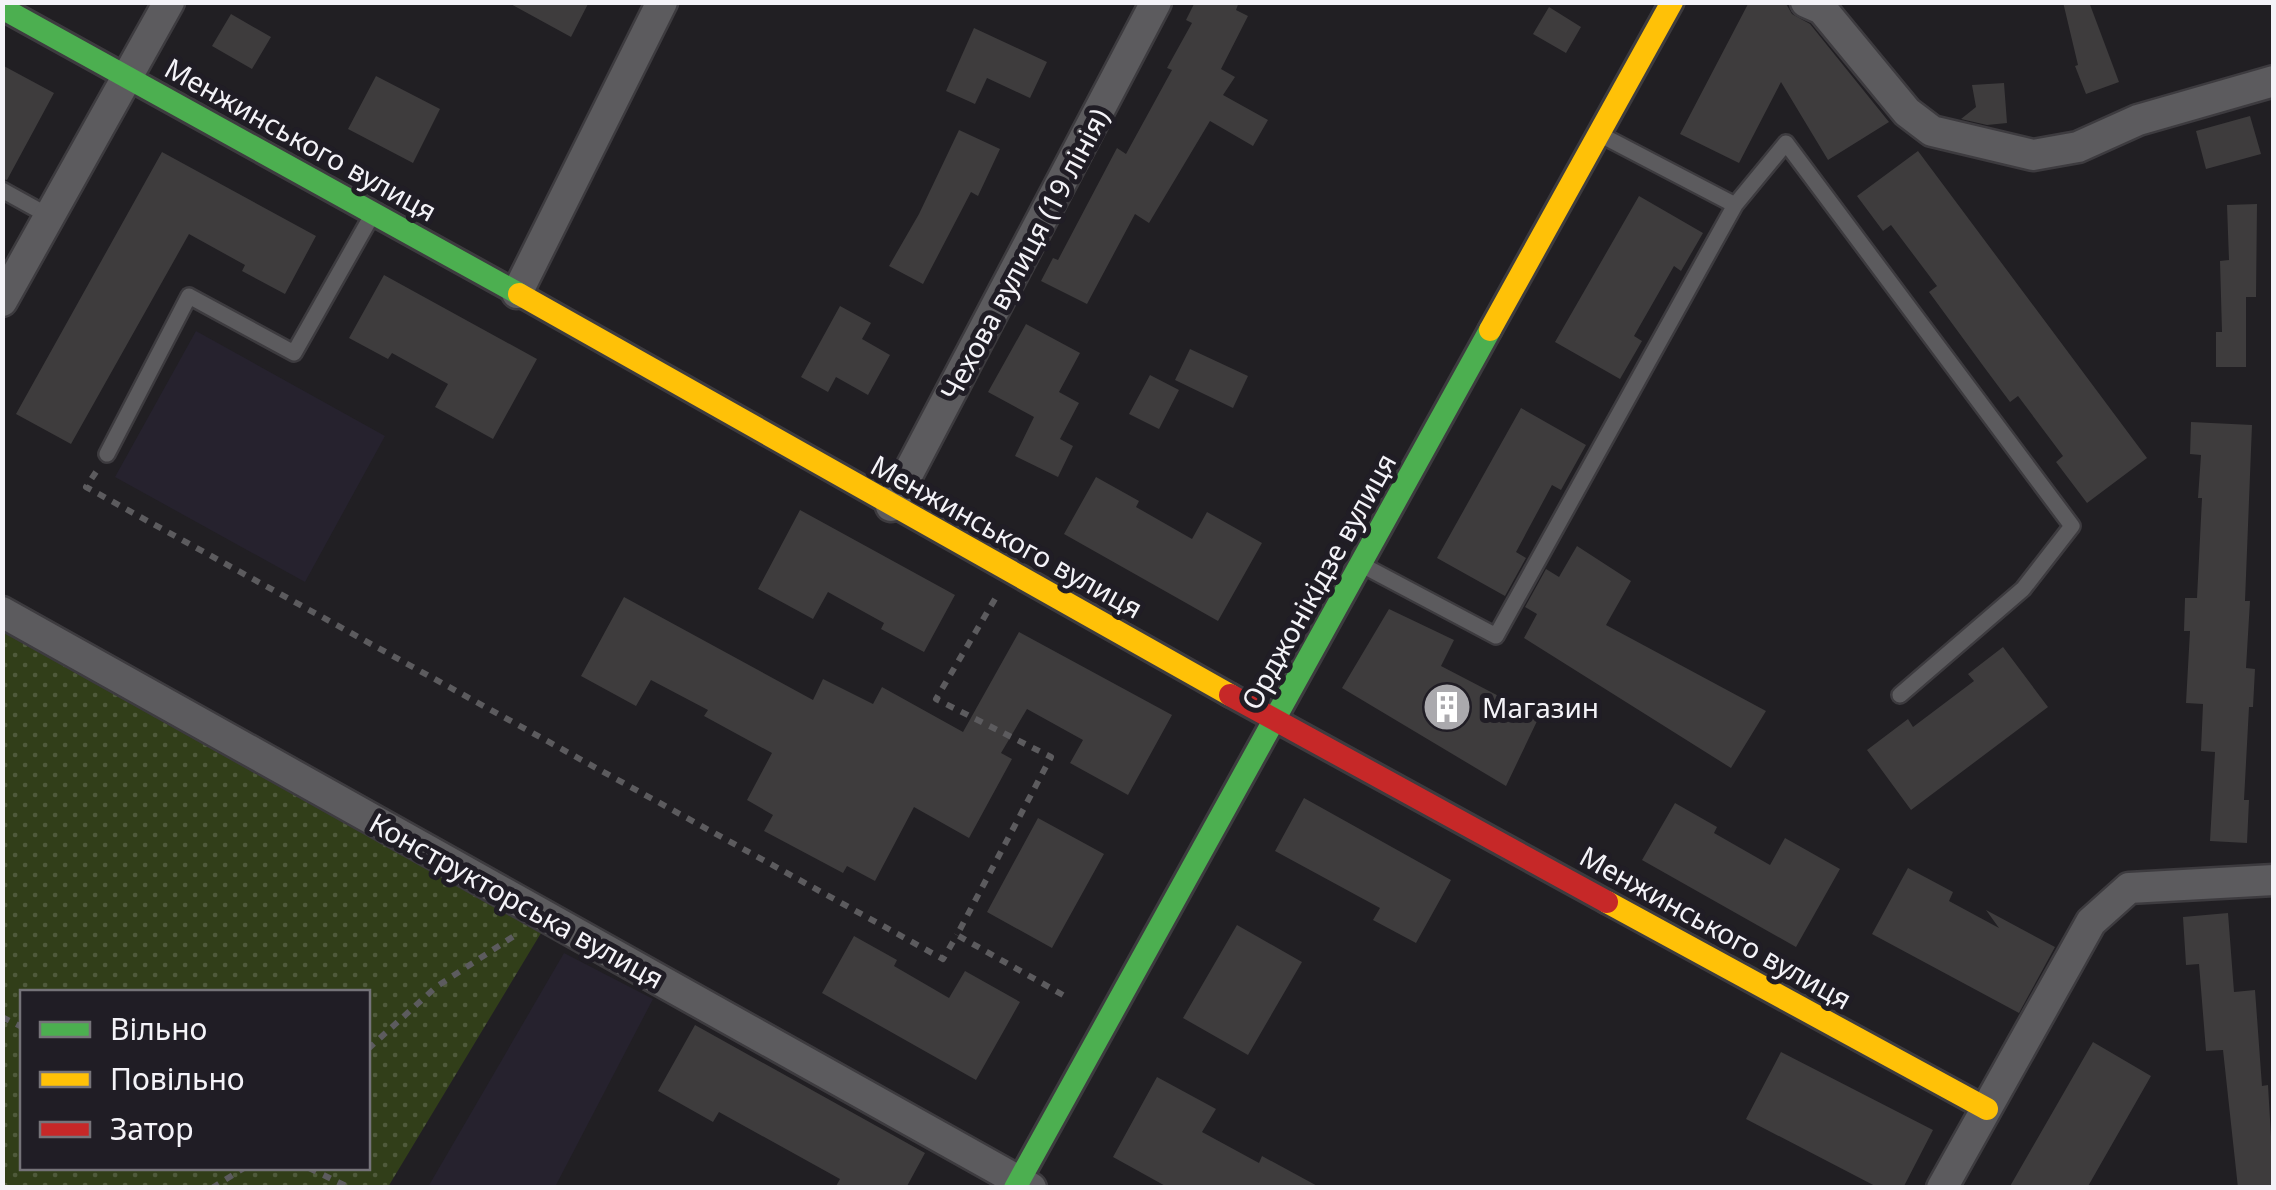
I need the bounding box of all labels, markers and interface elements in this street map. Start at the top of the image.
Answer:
street label: Менжинського вулиця [158,48,444,230]
street label: Чехова вулиця (19 лiнiя) [931,101,1117,407]
street label: Менжинського вулиця [864,445,1150,627]
street label: Орджонікідзе вулиця [1232,446,1404,716]
building icon: Магазин [1421,681,1473,733]
place label: Магазин [1482,688,1599,726]
street label: Конструкторська вулиця [363,803,671,997]
street label: Менжинського вулиця [1573,836,1859,1018]
legend [20,990,370,1170]
text: Вільно [110,1008,207,1049]
text: Повільно [110,1058,245,1099]
text: Затор [110,1108,193,1149]

